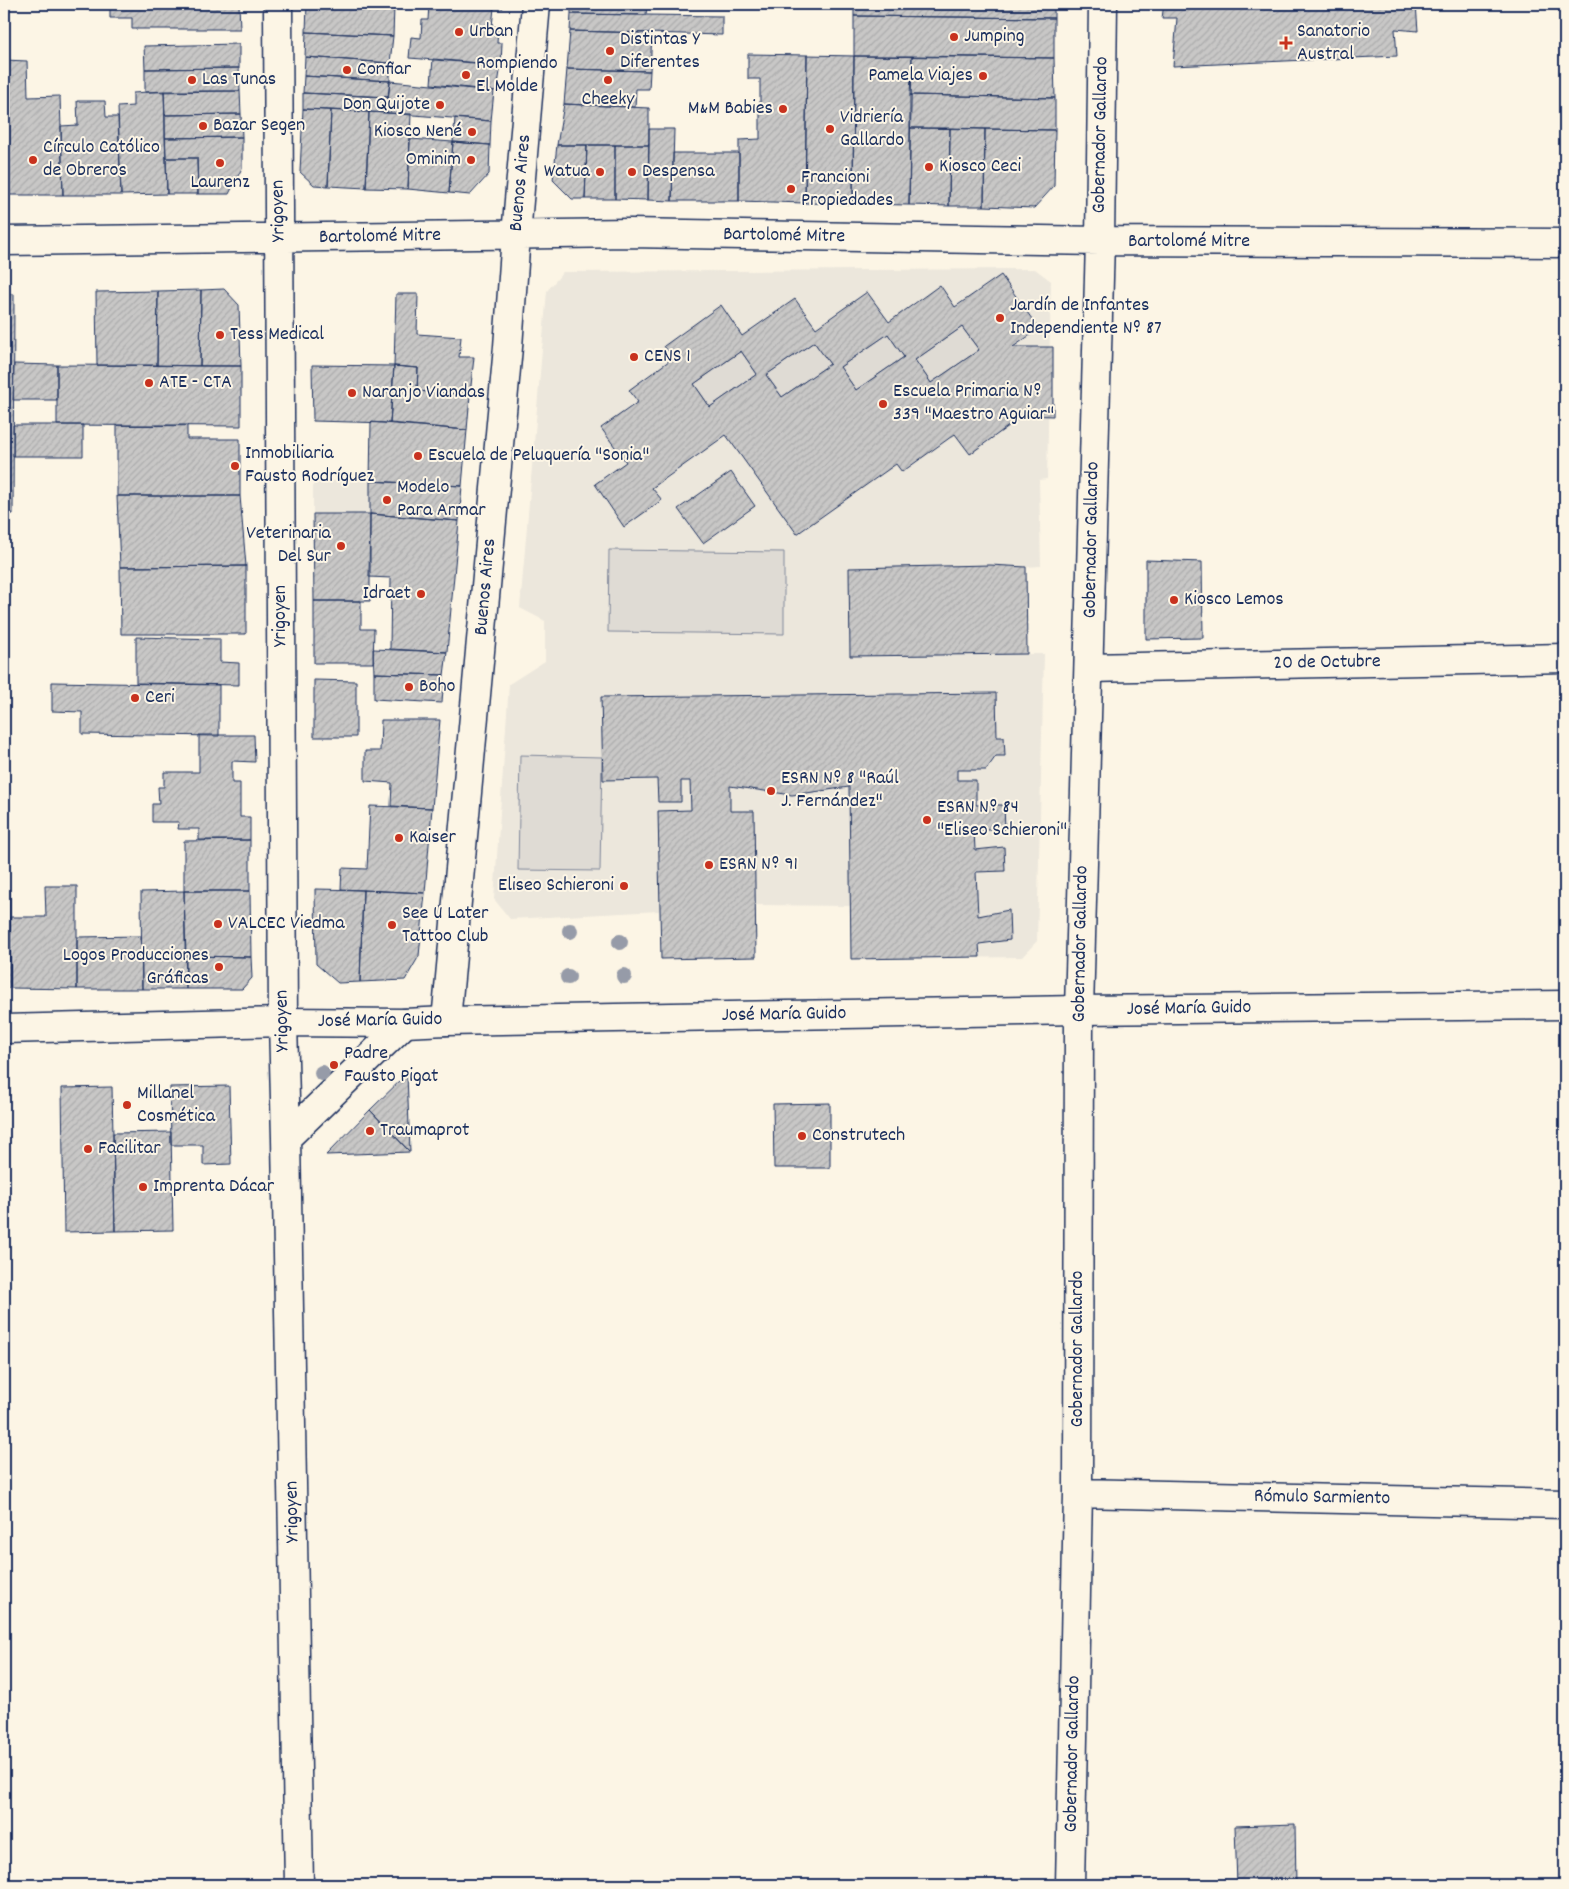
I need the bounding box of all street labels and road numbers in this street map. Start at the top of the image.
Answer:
street label: Gobernador Gallardo [1086,56,1116,214]
street label: Buenos Aires [503,133,539,233]
street label: Yrigoyen [264,180,294,242]
street label: Bartolomé Mitre [723,221,846,251]
street label: Bartolomé Mitre [319,222,442,252]
street label: Bartolomé Mitre [1128,228,1250,256]
street label: Gobernador Gallardo [1077,461,1107,619]
street label: Buenos Aires [468,537,504,637]
street label: Yrigoyen [267,585,295,647]
street label: 20 de Octubre [1273,648,1381,678]
street label: Gobernador Gallardo [1066,865,1096,1023]
street label: Yrigoyen [268,990,298,1052]
street label: José María Guido [1126,994,1252,1024]
street label: José María Guido [721,1000,847,1030]
street label: José María Guido [317,1006,443,1036]
street label: Gobernador Gallardo [1064,1270,1092,1427]
street label: Yrigoyen [278,1481,308,1543]
street label: Rómulo Sarmiento [1253,1483,1391,1513]
street label: Gobernador Gallardo [1058,1675,1088,1833]

